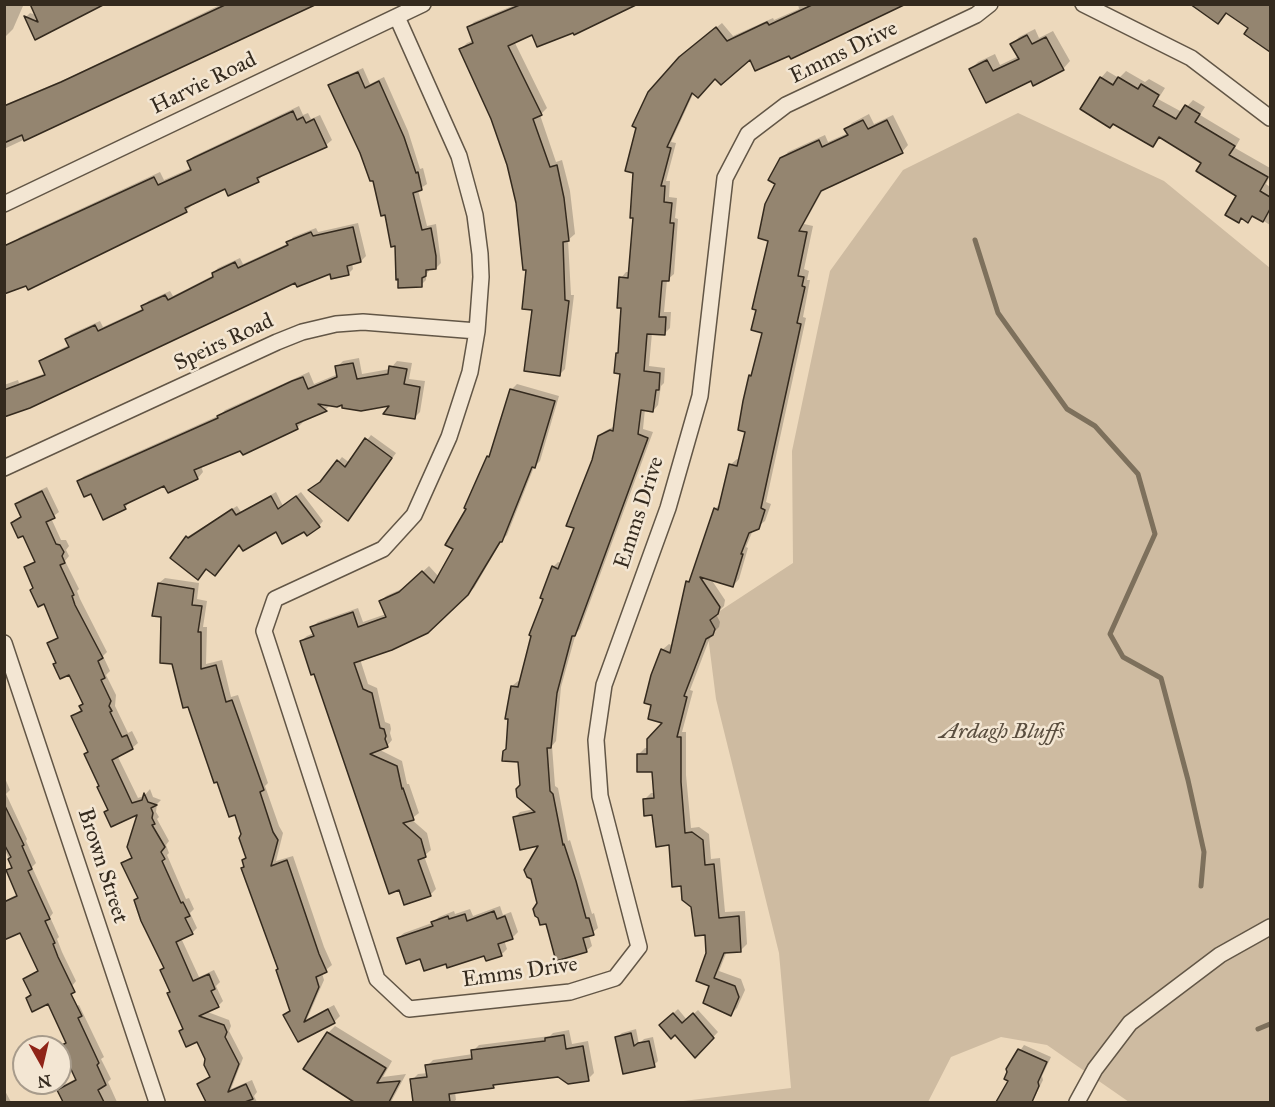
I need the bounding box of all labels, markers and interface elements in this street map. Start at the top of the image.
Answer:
street label: Emms Drive [786,16,902,90]
street label: Harvie Road [147,47,261,121]
street label: Speirs Road [170,308,278,378]
street label: Emms Drive [609,454,671,572]
park label: Ardagh Bluffs [940,720,1064,746]
street label: Brown Street [71,805,133,927]
street label: Emms Drive [461,952,579,994]
north arrow [12,1035,72,1095]
text: N [36,1071,52,1092]

